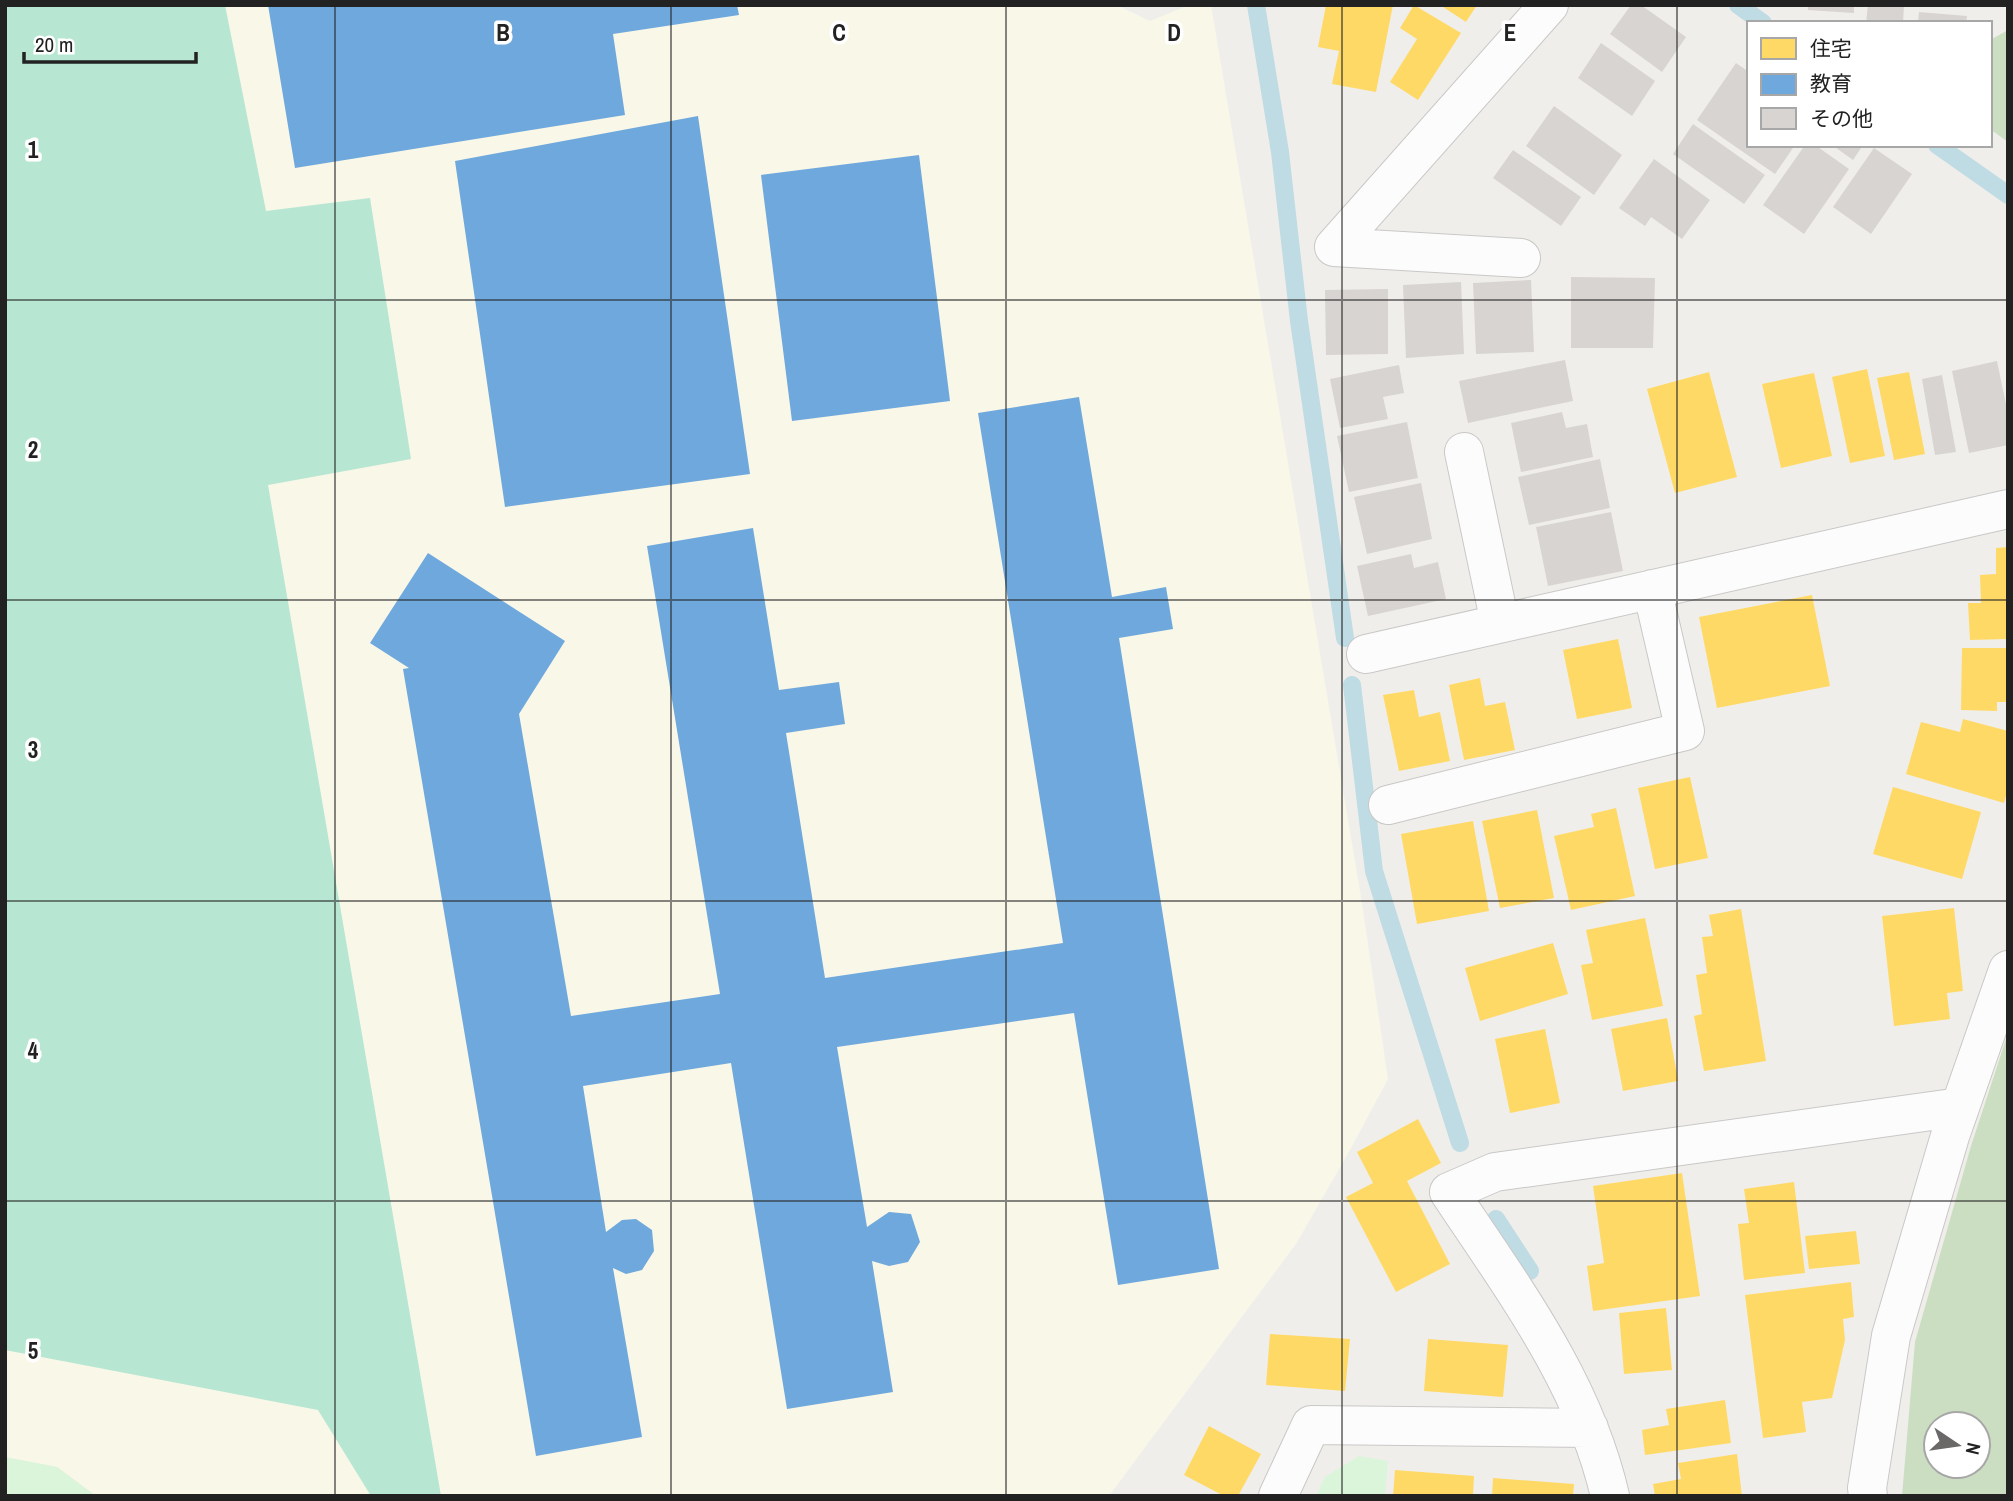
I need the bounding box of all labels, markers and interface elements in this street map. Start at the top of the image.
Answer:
text: B [496,17,510,48]
text: C [832,17,846,48]
text: D [1167,17,1181,48]
text: E [1504,17,1516,48]
scale bar [24,21,196,65]
legend [1747,21,1992,147]
text: 20 m [35,30,73,59]
text: 住宅 [1810,34,1852,63]
text: 教育 [1810,69,1852,98]
text: その他 [1810,104,1873,133]
text: 1 [28,134,39,165]
text: 2 [28,434,38,465]
text: 3 [28,734,38,765]
text: 4 [28,1035,39,1066]
text: 5 [28,1335,38,1366]
north arrow [1922,1410,1992,1480]
text: N [1960,1440,1987,1457]

